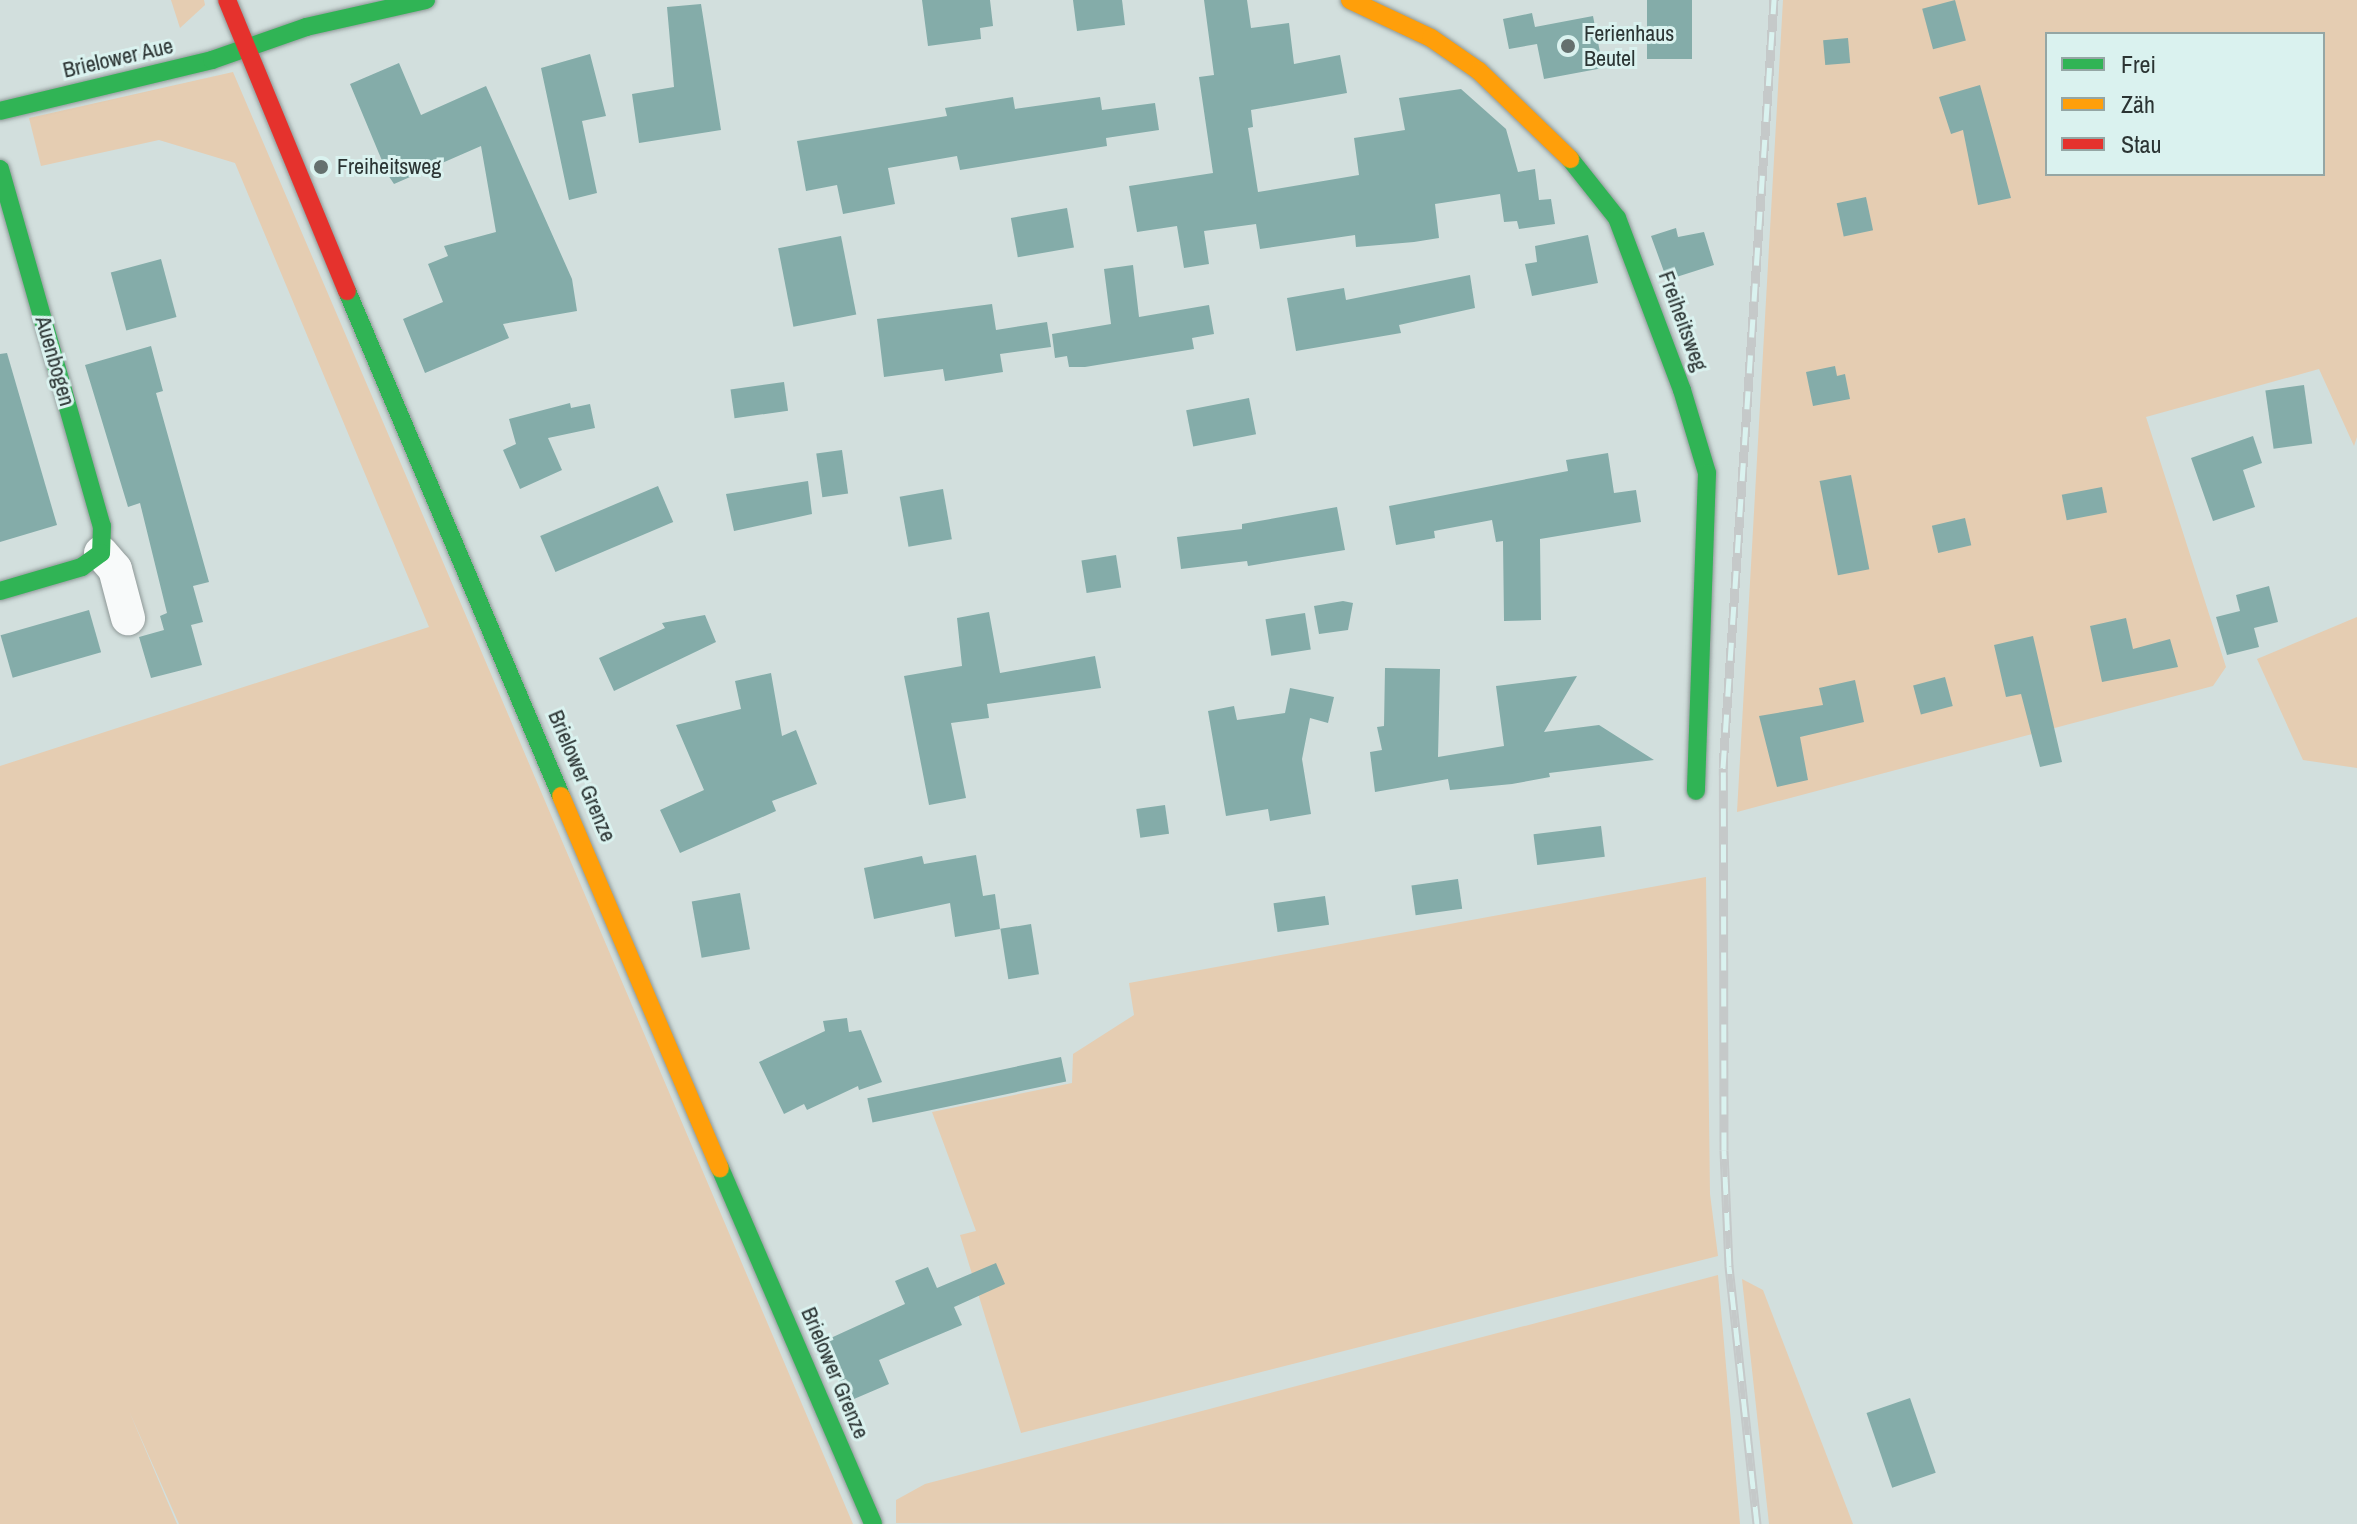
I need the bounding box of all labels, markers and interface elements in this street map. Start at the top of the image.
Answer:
place label: Ferienhaus Beutel [1584,20,1674,72]
street label: Brielower Aue [60,32,176,84]
legend [2045,32,2325,176]
marker: Ferienhaus Beutel [1559,37,1577,55]
text: Frei [2121,48,2156,80]
text: Zäh [2121,88,2155,120]
text: Stau [2121,128,2162,160]
place label: Freiheitsweg [337,154,441,180]
marker: Freiheitsweg [312,158,330,176]
street label: Freiheitsweg [1653,267,1713,375]
street label: Auenbogen [30,313,80,409]
street label: Brielower Grenze [542,706,622,846]
street label: Brielower Grenze [795,1303,875,1443]

